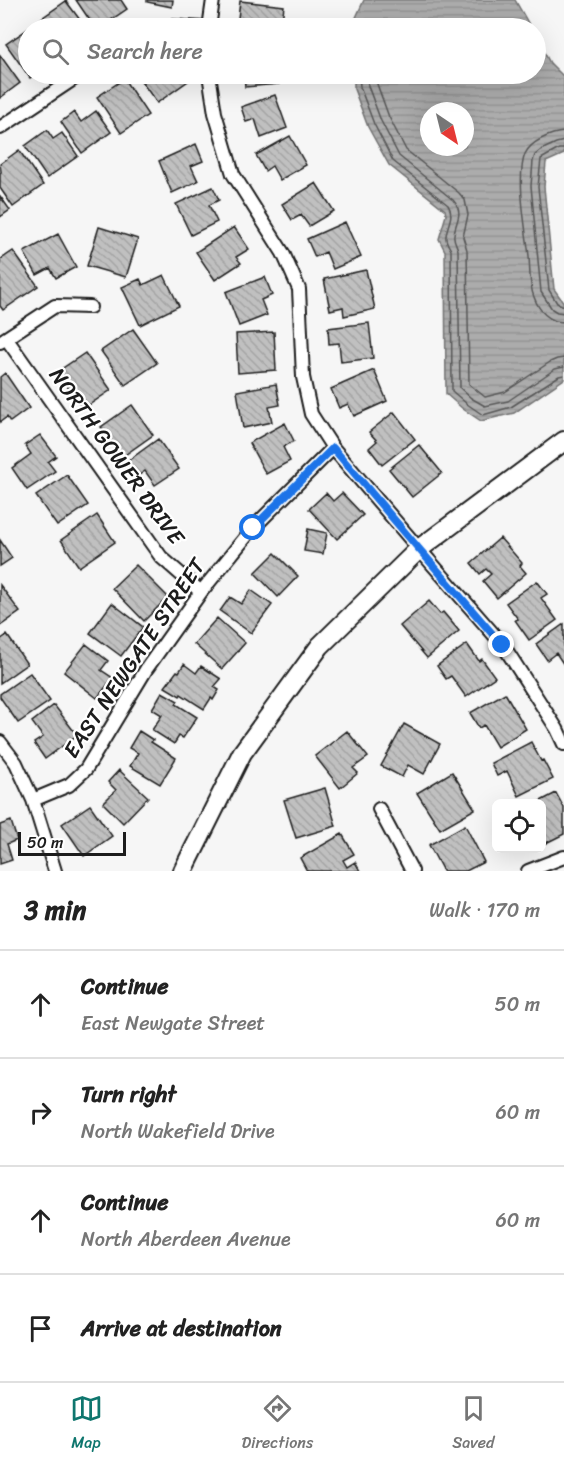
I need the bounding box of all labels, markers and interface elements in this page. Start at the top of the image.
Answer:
search box [18,18,546,84]
text: Search here [87,32,203,71]
icon: search [39,35,72,68]
north arrow [420,102,474,156]
street label: NORTH GOWER DRIVE [39,359,196,555]
route start [239,514,265,540]
street label: EAST NEWGATE STREET [52,548,217,766]
route end [488,631,514,657]
map controls [492,799,546,853]
button: locate [492,799,546,853]
text: 50 m [27,828,63,857]
scale bar [18,829,126,856]
text: 3 min [24,887,86,933]
text: Walk · 170 m [429,893,540,928]
text: Continue [81,967,169,1006]
text: 50 m [495,987,540,1022]
icon: ahead [24,988,57,1021]
text: East Newgate Street [81,1006,265,1041]
text: Turn right [81,1075,176,1114]
text: 60 m [495,1095,540,1130]
icon: right [24,1096,57,1129]
text: North Wakefield Drive [81,1114,275,1149]
text: Continue [81,1183,169,1222]
text: 60 m [495,1203,540,1238]
icon: ahead [24,1204,57,1237]
text: North Aberdeen Avenue [81,1222,291,1257]
text: Arrive at destination [81,1309,282,1348]
icon: arrive [24,1312,57,1345]
tab: Map [70,1392,103,1457]
tab: Directions [242,1392,313,1457]
tab: Saved [452,1392,494,1457]

